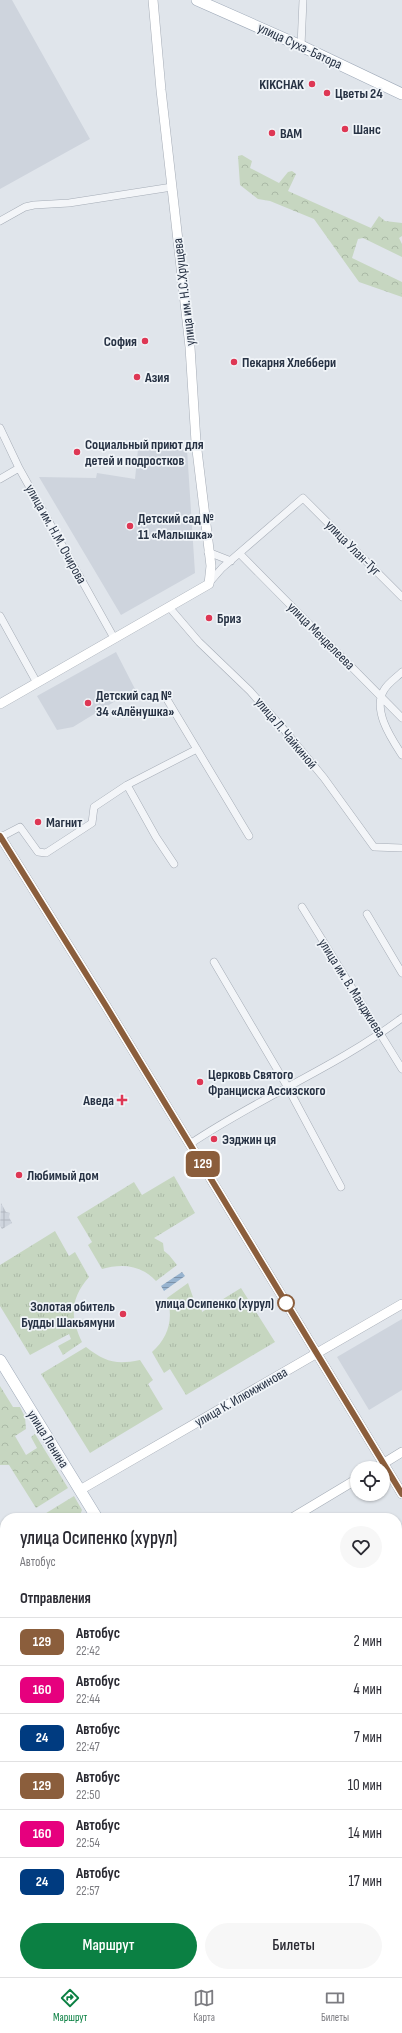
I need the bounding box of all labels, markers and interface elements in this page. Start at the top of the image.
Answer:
street label: улица Сухэ-Батора [255,19,345,73]
place label: KIKCHAK [259,76,304,93]
marker: KIKCHAK [307,79,317,89]
place label: Цветы 24 [335,85,383,102]
marker: Цветы 24 [322,88,332,98]
place label: Шанс [353,121,381,138]
marker: Шанс [340,124,350,134]
place label: ВАМ [280,125,302,142]
marker: ВАМ [267,128,277,138]
street label: улица им. Н.С.Хрущева [169,237,199,347]
place label: София [104,333,137,350]
marker: София [140,336,150,346]
place label: Пекарня Хлеббери [242,354,336,371]
marker: Пекарня Хлеббери [229,357,239,367]
place label: Азия [144,369,169,386]
marker: Азия [132,372,142,382]
place label: Социальный приют для детей и подростков [85,436,204,469]
marker: Социальный приют для детей и подростков [72,447,82,457]
street label: улица им. Н.М. Очирова [22,481,90,587]
place label: Детский сад № 11 «Малышка» [138,510,214,543]
street label: улица Улан-Туг [322,517,384,579]
marker: Детский сад № 11 «Малышка» [125,521,135,531]
street label: улица Менделеева [284,599,358,673]
place label: Бриз [217,610,242,627]
marker: Бриз [204,613,214,623]
place label: Детский сад № 34 «Алёнушка» [96,687,174,720]
street label: улица Л. Чайкиной [251,694,321,772]
marker: Детский сад № 34 «Алёнушка» [83,698,93,708]
place label: Магнит [46,814,82,831]
marker: Магнит [33,817,43,827]
street label: улица им. В. Манджиева [315,935,389,1041]
place label: Церковь Святого Франциска Ассизского [208,1066,326,1099]
marker: Церковь Святого Франциска Ассизского [195,1077,205,1087]
place label: Аведа [82,1092,114,1109]
marker: Аведа [117,1095,127,1105]
place label: Ээджин ця [222,1131,276,1148]
marker: Ээджин ця [209,1134,219,1144]
line badge: 129 [180,1151,226,1177]
text: 129 [194,1155,212,1172]
place label: Любимый дом [27,1167,99,1184]
marker: Любимый дом [14,1170,24,1180]
marker: улица Осипенко (хурул) [277,1294,295,1312]
place label: улица Осипенко (хурул) [155,1295,274,1312]
place label: Золотая обитель Будды Шакьямуни [21,1298,115,1331]
marker: Золотая обитель Будды Шакьямуни [118,1309,128,1319]
street label: улица К. Илюмжинова [192,1364,290,1430]
street label: улица Ленина [23,1407,73,1471]
map controls [350,1461,390,1501]
button: locate [350,1461,390,1501]
button: heart [340,1526,382,1568]
text: улица Осипенко (хурул) [20,1527,177,1550]
text: Автобус [20,1554,56,1570]
text: Отправления [20,1589,91,1608]
text: Автобус [76,1624,120,1643]
text: 2 мин [354,1632,382,1651]
text: 129 [33,1633,51,1650]
text: 22:42 [76,1643,100,1659]
text: Автобус [76,1672,120,1691]
text: 4 мин [353,1680,382,1699]
text: 160 [33,1681,51,1698]
text: 22:44 [76,1691,100,1707]
text: Автобус [76,1720,120,1739]
text: 7 мин [354,1728,382,1747]
text: 24 [36,1729,48,1746]
text: 22:47 [76,1739,100,1755]
text: Автобус [76,1768,120,1787]
text: 10 мин [348,1776,382,1795]
text: 129 [33,1777,51,1794]
text: 22:50 [76,1787,100,1803]
text: Автобус [76,1816,120,1835]
text: 14 мин [348,1824,382,1843]
text: 160 [33,1825,51,1842]
text: 22:54 [76,1835,100,1851]
text: Автобус [76,1864,120,1883]
text: 17 мин [349,1872,382,1891]
text: 24 [36,1873,48,1890]
text: 22:57 [76,1883,100,1899]
button: Маршрут [20,1923,197,1969]
button: Билеты [205,1923,382,1969]
tab: Маршрут [53,1987,87,2024]
tab: Карта [193,1987,215,2024]
tab: Билеты [321,1987,349,2024]

